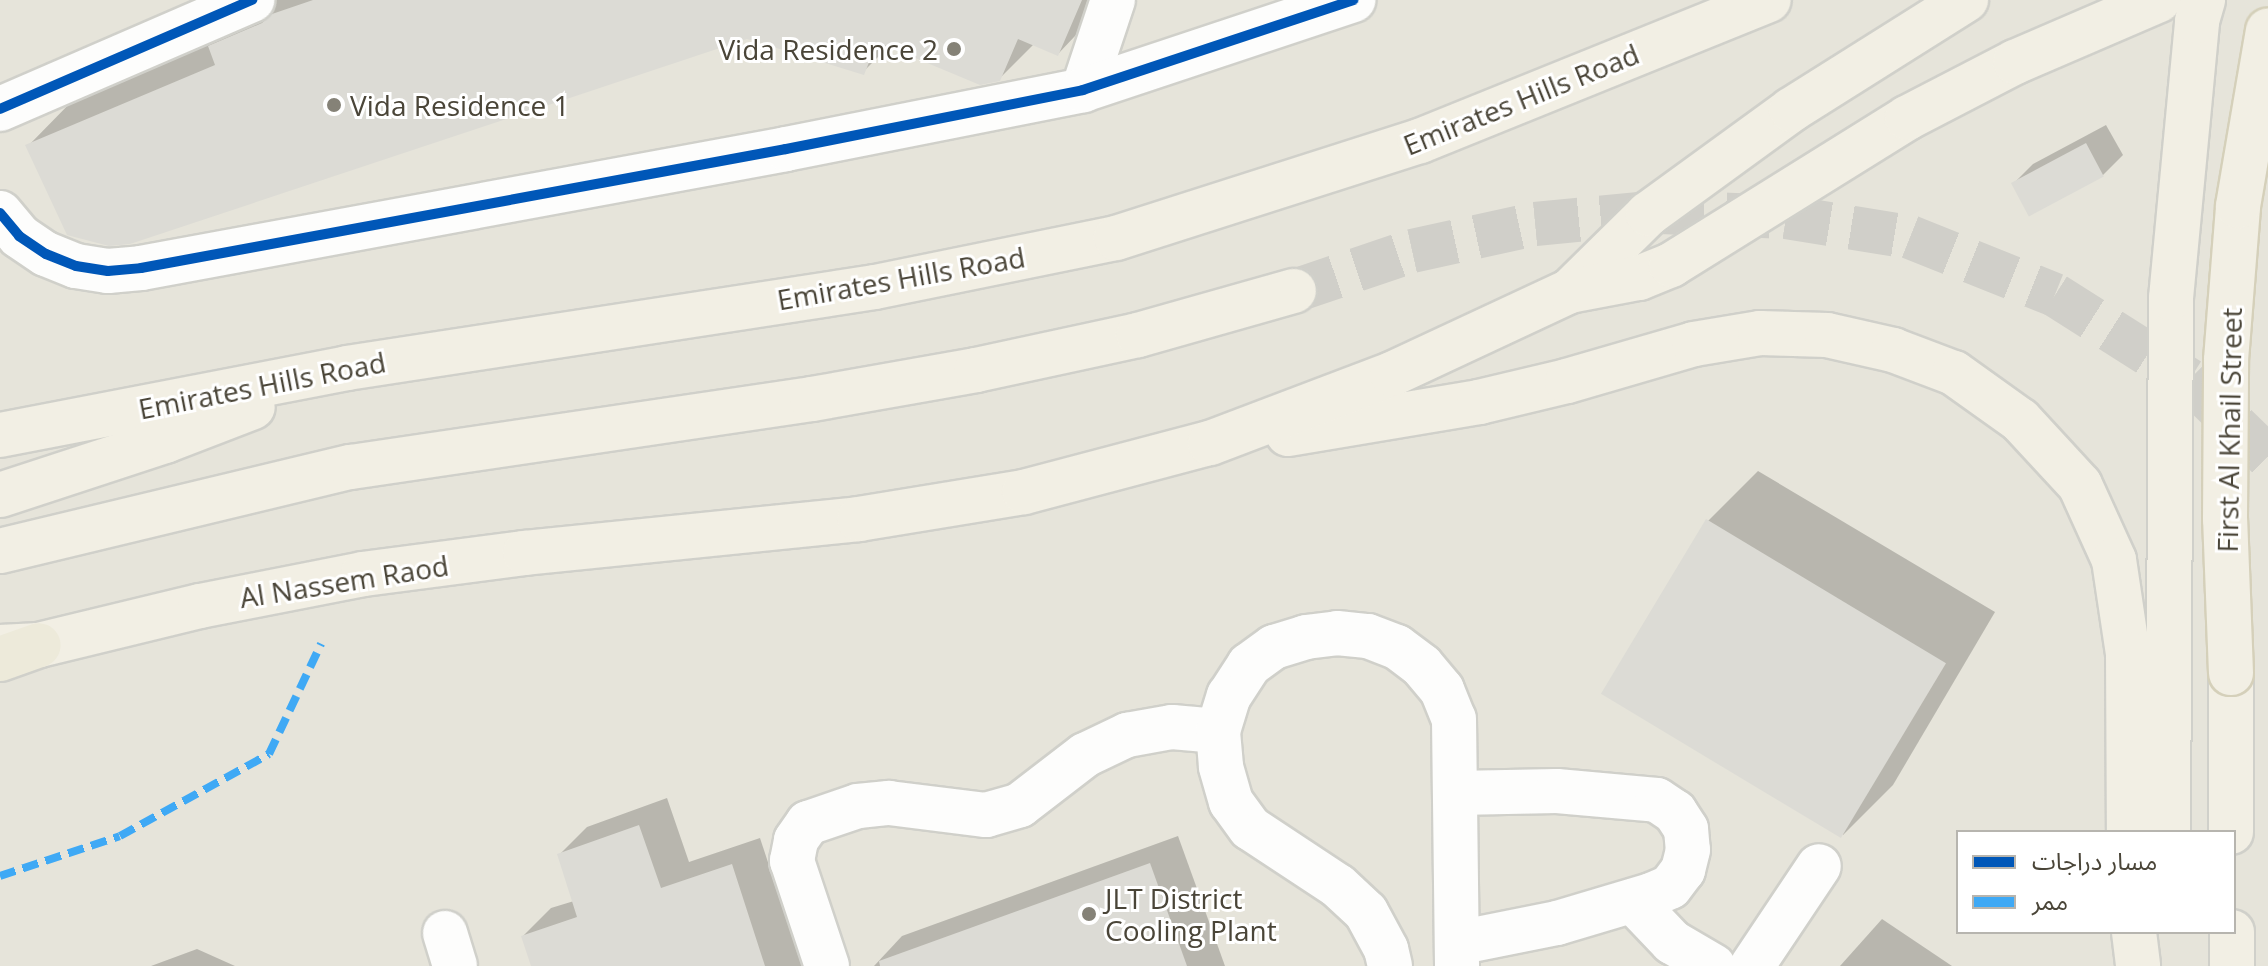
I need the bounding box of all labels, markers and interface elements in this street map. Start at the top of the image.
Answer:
place label: Vida Residence 2 [718,32,938,66]
street label: Emirates Hills Road [1398,36,1644,162]
marker: Vida Residence 2 [945,40,963,58]
place label: Vida Residence 1 [350,88,570,122]
marker: Vida Residence 1 [325,96,343,114]
street label: Emirates Hills Road [774,240,1028,316]
street label: First Al Khail Street [2210,307,2248,553]
street label: Emirates Hills Road [136,345,388,425]
street label: Al Nassem Raod [237,548,451,614]
legend [1956,830,2236,934]
text: مسار دراجات [2032,844,2157,877]
place label: JLT District Cooling Plant [1105,881,1277,947]
text: ممر [2032,884,2068,917]
marker: JLT District Cooling Plant [1080,905,1098,923]

